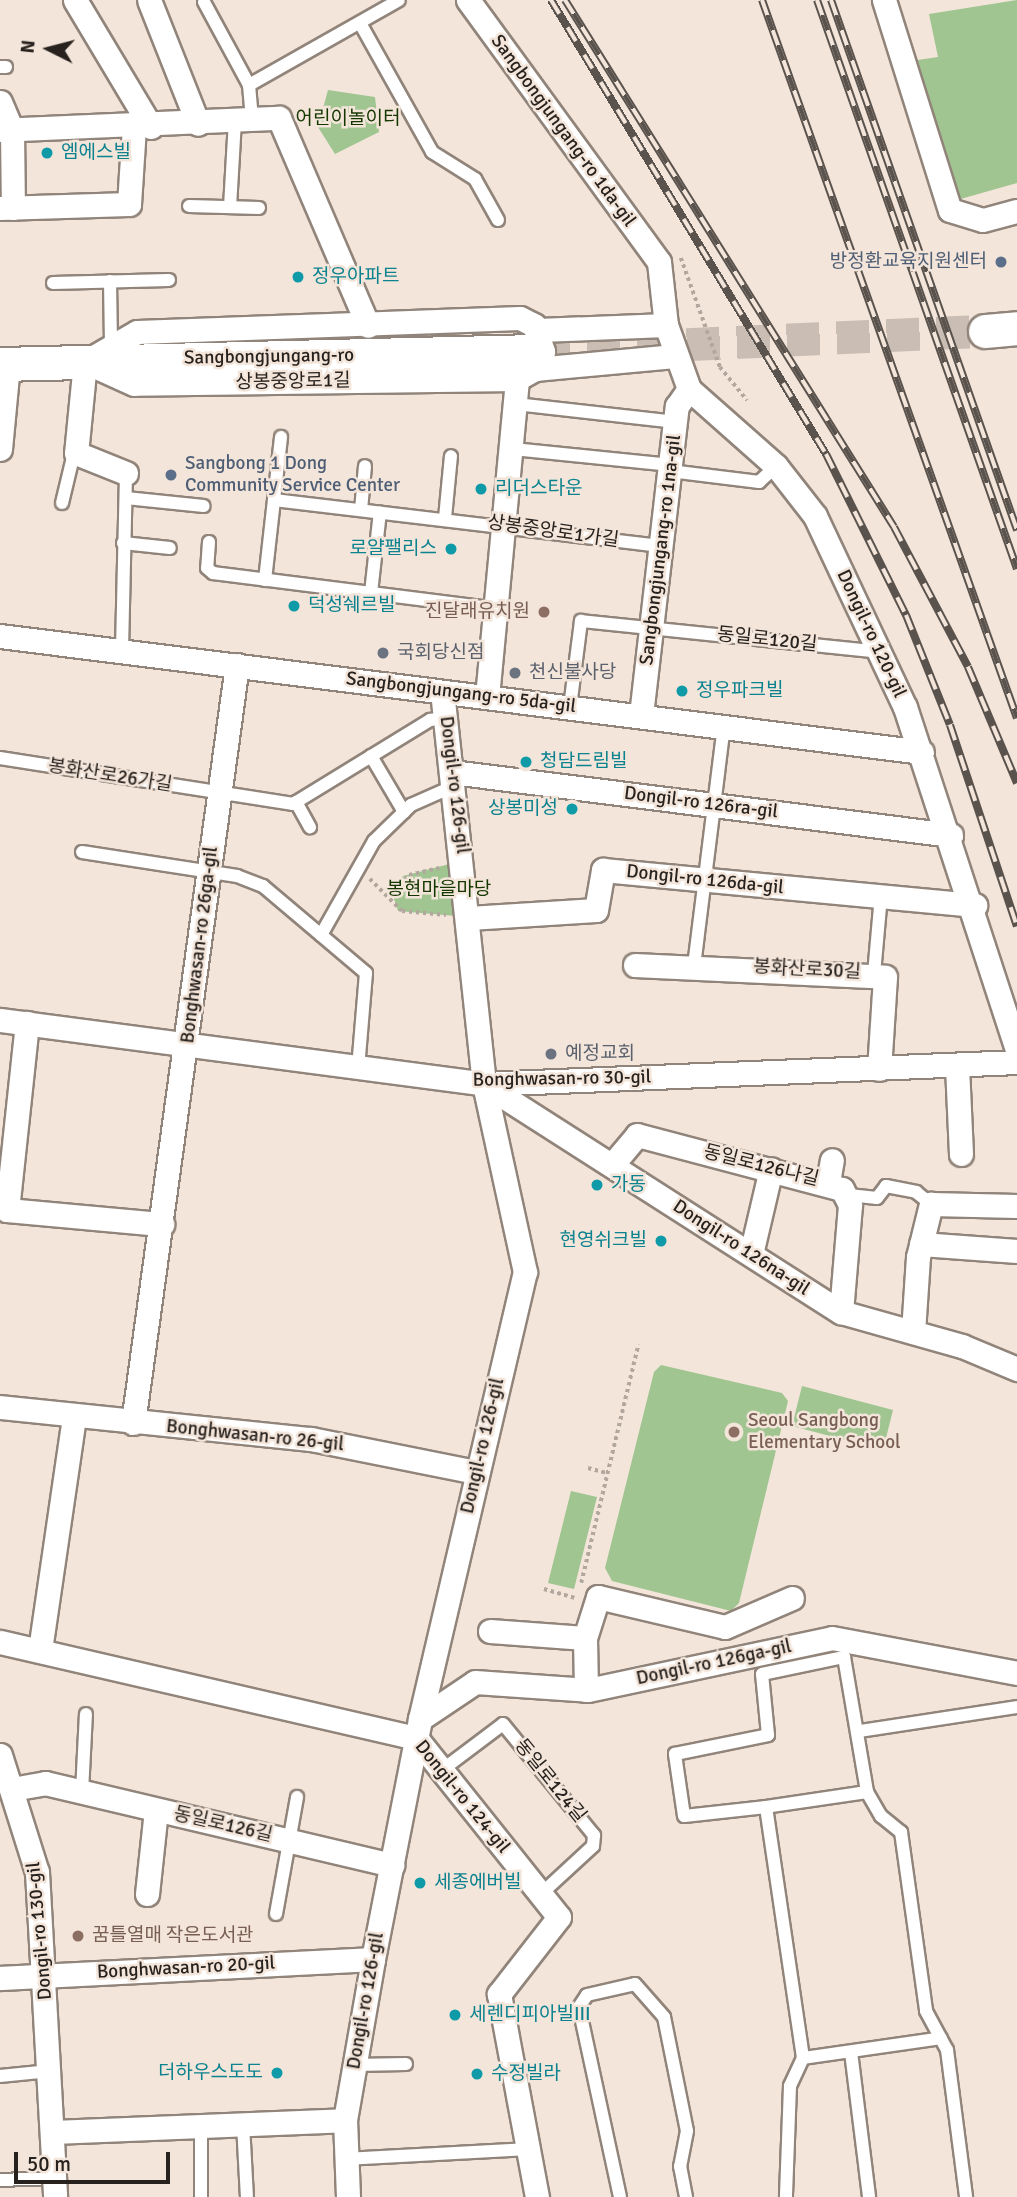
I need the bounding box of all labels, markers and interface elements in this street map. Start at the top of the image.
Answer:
north arrow [14,14,84,84]
street label: Sangbongjungang-ro 1da-gil [486,31,640,231]
text: N [15,39,41,55]
park label: 어린이놀이터 [296,108,400,130]
place label: 엠에스빌 [61,142,131,164]
marker: 엠에스빌 [39,145,55,161]
place label: 방정환교육지원센터 [830,251,987,273]
marker: 방정환교육지원센터 [993,254,1009,270]
place label: 정우아파트 [312,266,399,288]
marker: 정우아파트 [290,269,306,285]
street label: Sangbongjungang-ro [184,344,354,370]
street label: 상봉중앙로1길 [235,370,351,394]
street label: Sangbongjungang-ro 1na-gil [636,434,686,666]
place label: Sangbong 1 Dong Community Service Center [185,453,400,497]
marker: Sangbong 1 Dong Community Service Center [163,467,179,483]
place label: 리더스타운 [495,478,582,500]
marker: 리더스타운 [473,481,489,497]
street label: 상봉중앙로1가길 [486,511,620,553]
place label: 로얄팰리스 [350,538,437,560]
marker: 로얄팰리스 [443,541,459,557]
street label: Dongil-ro 120-gil [831,566,911,702]
place label: 덕성쉐르빌 [308,595,395,617]
marker: 덕성쉐르빌 [286,598,302,614]
place label: 진달래유치원 [425,601,530,623]
marker: 진달래유치원 [536,604,552,620]
street label: 동일로120길 [716,623,818,657]
place label: 국회당신점 [397,642,484,664]
marker: 국회당신점 [375,645,391,661]
place label: 천신불사당 [529,662,616,684]
marker: 천신불사당 [507,665,523,681]
street label: Sangbongjungang-ro 5da-gil [345,668,577,718]
place label: 정우파크빌 [696,680,783,702]
marker: 정우파크빌 [674,683,690,699]
street label: Dongil-ro 126-gil [434,715,474,855]
place label: 청담드림빌 [540,751,627,773]
marker: 청담드림빌 [518,754,534,770]
street label: 봉화산로26가길 [46,755,174,797]
street label: Dongil-ro 126ra-gil [623,782,779,824]
place label: 상봉미성 [488,798,558,820]
marker: 상봉미성 [564,801,580,817]
street label: Bonghwasan-ro 26ga-gil [177,845,223,1045]
street label: Dongil-ro 126da-gil [625,860,785,900]
park label: 봉현마을마당 [387,879,491,901]
street label: 봉화산로30길 [753,956,861,984]
place label: 예정교회 [565,1043,635,1065]
marker: 예정교회 [543,1046,559,1062]
street label: Bonghwasan-ro 30-gil [473,1066,651,1092]
street label: 동일로126나길 [701,1141,821,1191]
place label: 가동 [611,1174,646,1196]
marker: 가동 [589,1177,605,1193]
street label: Dongil-ro 126na-gil [668,1195,814,1301]
place label: 현영쉬크빌 [560,1230,647,1252]
marker: 현영쉬크빌 [653,1233,669,1249]
street label: Dongil-ro 126-gil [456,1376,510,1516]
place label: Seoul Sangbong Elementary School [748,1410,901,1454]
street label: Bonghwasan-ro 26-gil [165,1415,345,1457]
marker: Seoul Sangbong Elementary School [726,1424,742,1440]
street label: Dongil-ro 126ga-gil [634,1635,794,1691]
street label: 동일로124길 [509,1735,591,1827]
street label: Dongil-ro 124-gil [410,1736,514,1858]
street label: 동일로126길 [171,1803,275,1847]
street label: Dongil-ro 130-gil [23,1861,57,2001]
place label: 세종에버빌 [434,1872,521,1894]
marker: 세종에버빌 [412,1875,428,1891]
place label: 꿈틀열매 작은도서관 [92,1925,253,1947]
marker: 꿈틀열매 작은도서관 [70,1928,86,1944]
street label: Dongil-ro 126-gil [343,1931,389,2071]
street label: Bonghwasan-ro 20-gil [96,1952,276,1984]
place label: 세렌디피아빌III [469,2004,591,2026]
marker: 세렌디피아빌III [447,2007,463,2023]
place label: 더하우스도도 [158,2062,263,2084]
place label: 수정빌라 [491,2063,561,2085]
marker: 더하우스도도 [269,2065,285,2081]
marker: 수정빌라 [469,2066,485,2082]
scale bar [18,2138,173,2182]
text: 50 m [27,2151,71,2177]

